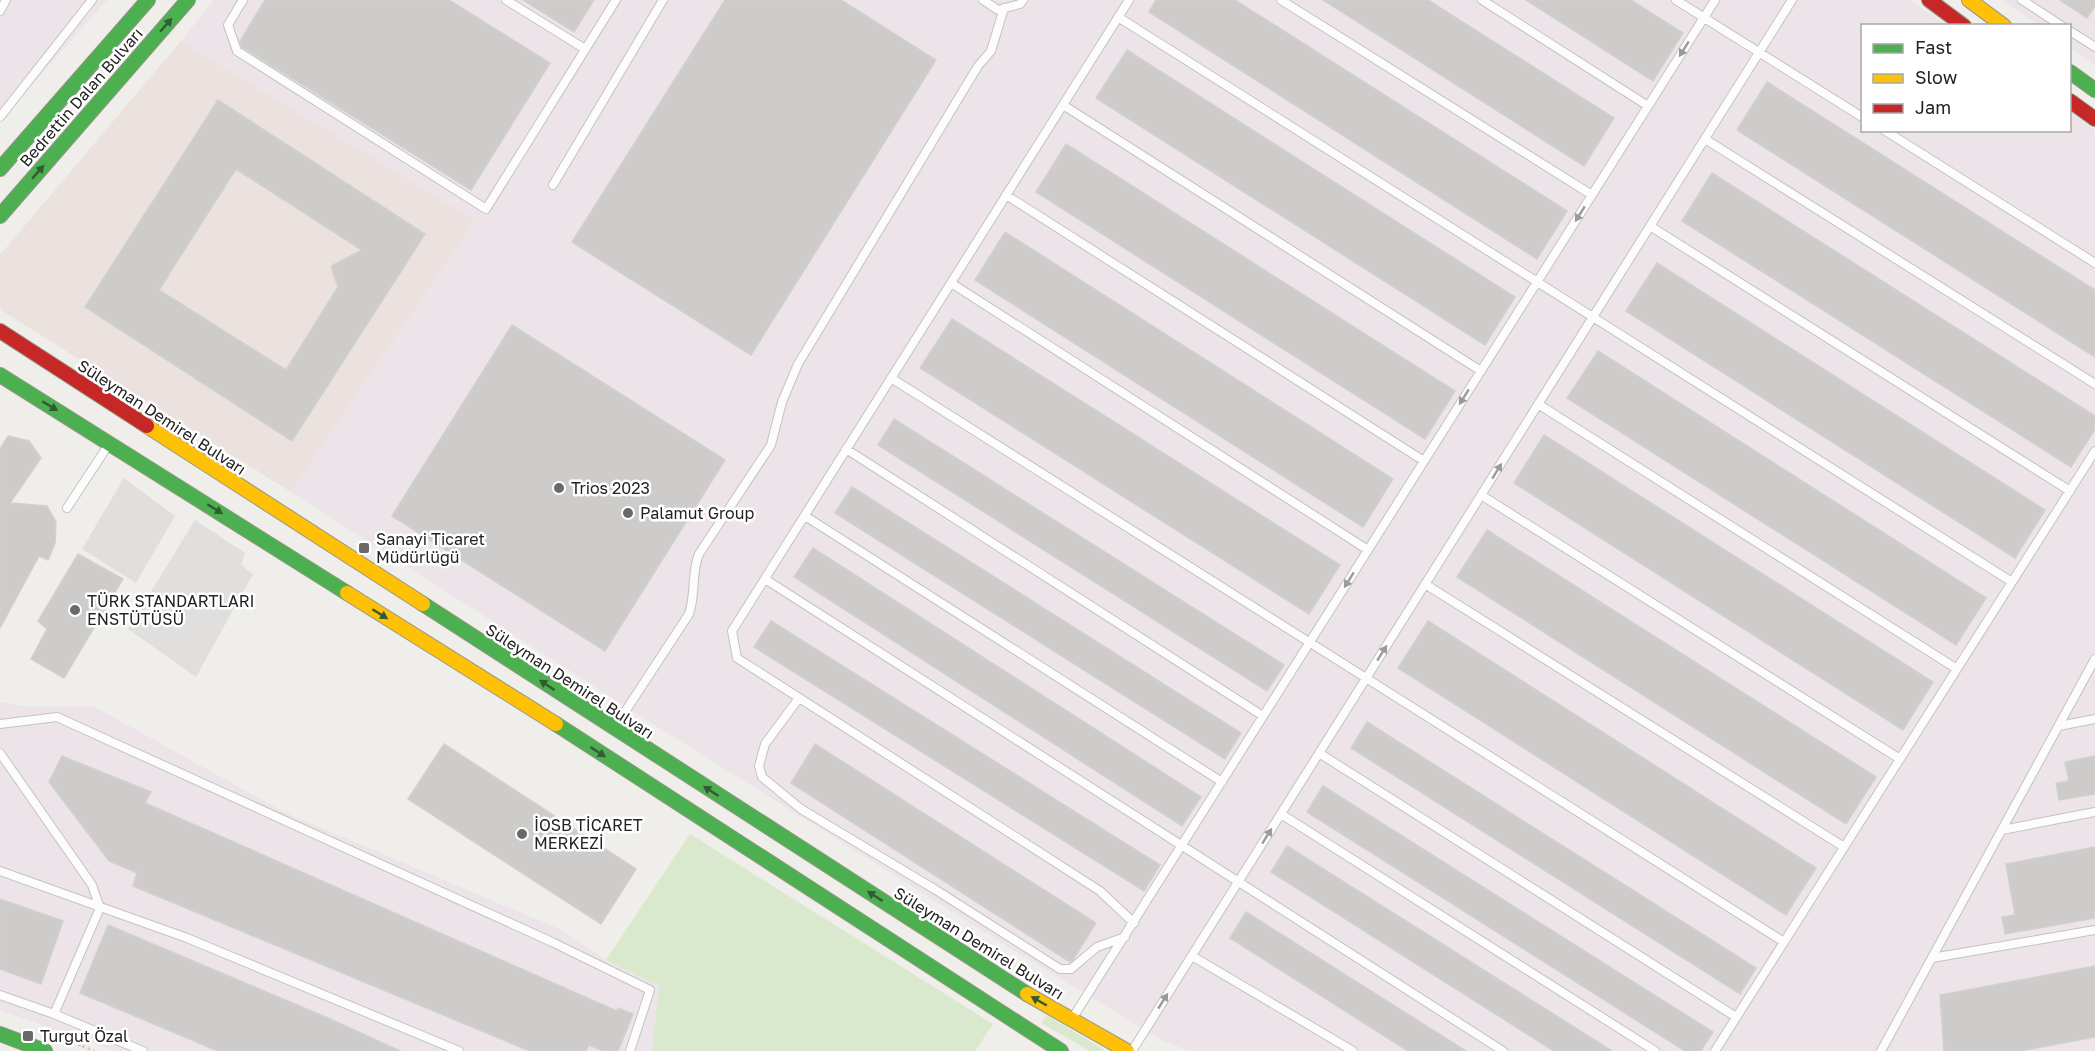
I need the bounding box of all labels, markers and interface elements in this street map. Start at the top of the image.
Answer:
one-way arrow [159,18,172,33]
street label: Bedrettin Dalan Bulvarı [15,23,147,171]
legend [1861,24,2071,132]
text: Fast [1915,36,1952,58]
one-way arrow [1678,41,1689,58]
text: Slow [1915,66,1958,88]
text: Jam [1915,96,1951,118]
one-way arrow [31,165,44,180]
one-way arrow [1574,206,1585,222]
street label: Süleyman Demirel Bulvarı [74,355,250,479]
one-way arrow [1459,389,1470,405]
one-way arrow [42,400,58,411]
one-way arrow [1491,462,1502,479]
place label: Trios 2023 [571,478,650,498]
marker: Trios 2023 [552,481,566,495]
place label: Palamut Group [640,503,754,523]
one-way arrow [207,504,223,515]
marker: Palamut Group [621,506,635,520]
place label: Sanayi Ticaret Müdürlüğü [376,529,485,567]
marker: Sanayi Ticaret Müdürlüğü [357,541,371,555]
one-way arrow [1344,572,1355,588]
place label: TÜRK STANDARTLARI ENSTÜTÜSÜ [87,591,255,629]
marker: TÜRK STANDARTLARI ENSTÜTÜSÜ [68,603,82,617]
one-way arrow [372,608,388,619]
street label: Süleyman Demirel Bulvarı [482,619,658,743]
one-way arrow [1376,645,1387,662]
one-way arrow [539,680,555,691]
one-way arrow [590,746,606,757]
one-way arrow [703,785,719,796]
place label: İOSB TİCARET MERKEZİ [534,815,643,853]
marker: İOSB TİCARET MERKEZİ [515,827,529,841]
one-way arrow [1261,828,1272,845]
street label: Süleyman Demirel Bulvarı [890,882,1068,1004]
one-way arrow [867,891,883,902]
one-way arrow [1157,994,1169,1010]
one-way arrow [1031,997,1048,1007]
place label: Turgut Özal [40,1026,128,1046]
marker: Turgut Özal [21,1029,35,1043]

